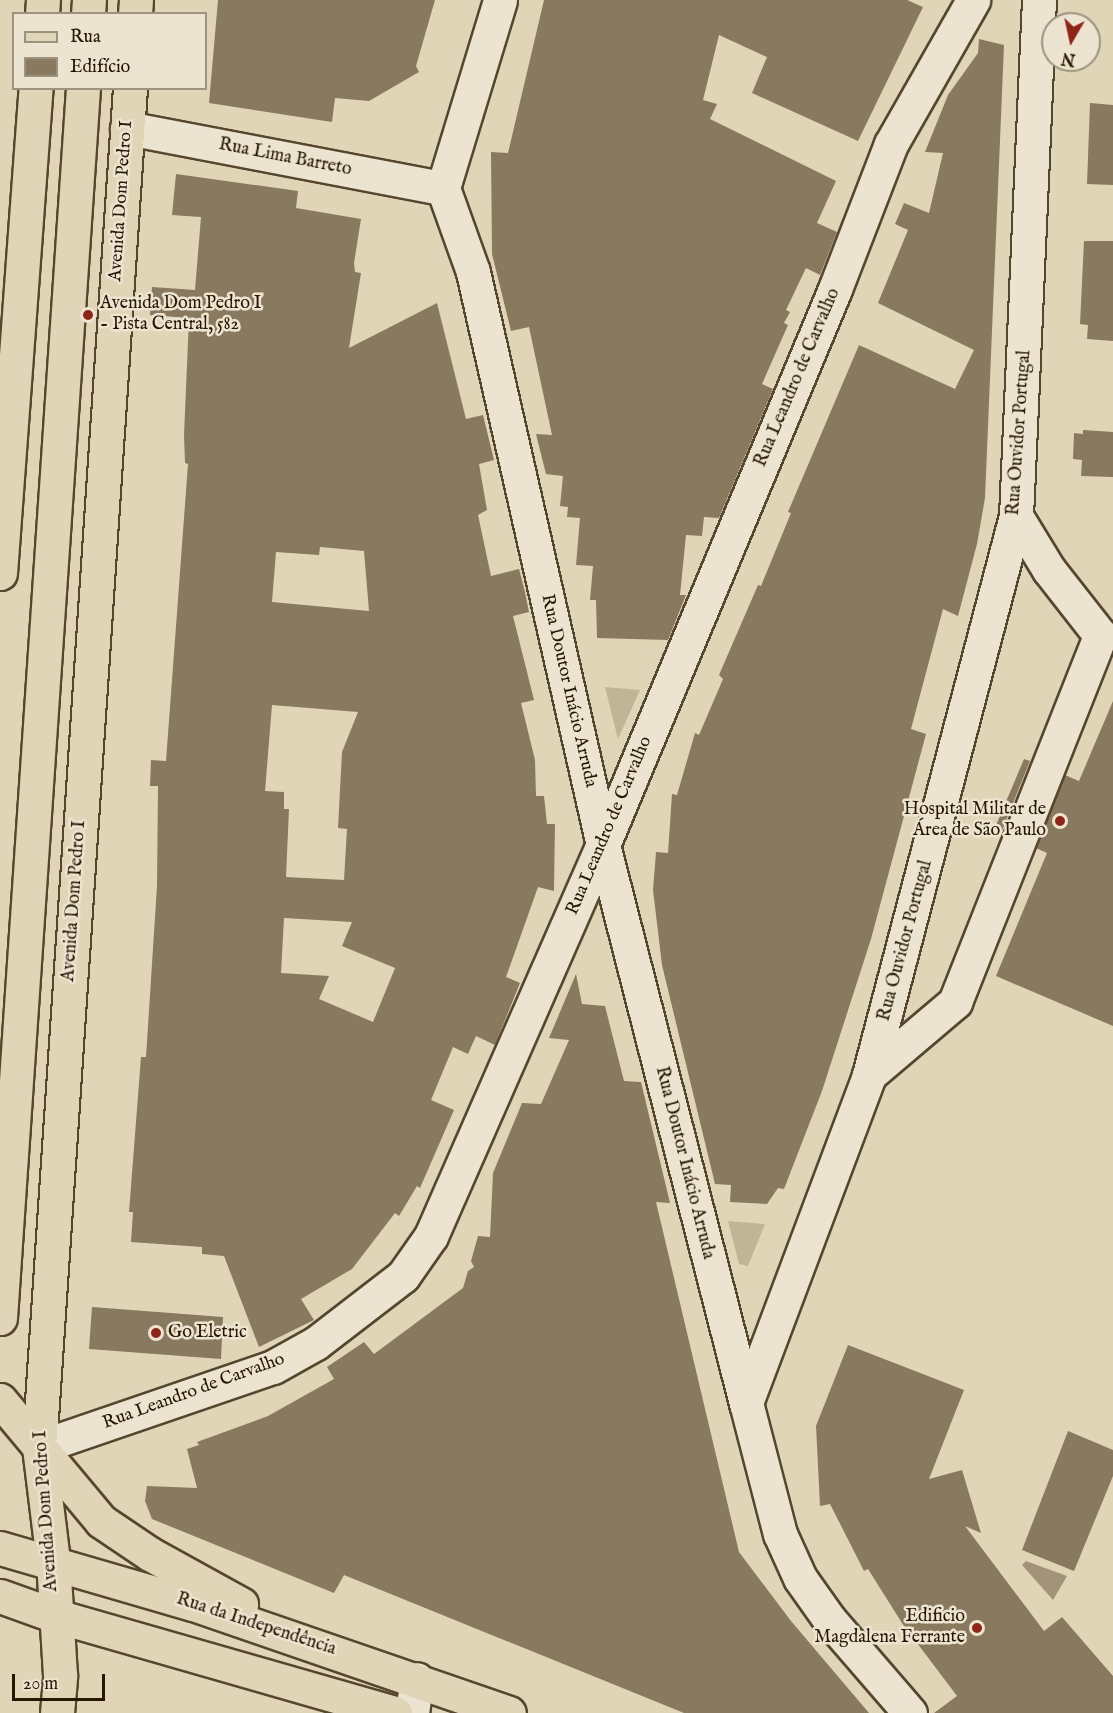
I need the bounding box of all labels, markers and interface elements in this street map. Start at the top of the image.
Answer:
legend [12,12,207,90]
north arrow [1041,12,1101,72]
text: Rua [70,26,101,49]
text: N [1060,47,1077,69]
text: Edifício [70,56,130,79]
street label: Avenida Dom Pedro I [106,120,138,282]
street label: Rua Lima Barreto [217,135,353,181]
street label: Rua Leandro de Carvalho [751,285,845,471]
place label: Avenida Dom Pedro I - Pista Central, 582 [100,294,262,336]
marker: Avenida Dom Pedro I - Pista Central, 582 [81,308,95,322]
street label: Rua Ouvidor Portugal [1003,350,1037,516]
street label: Rua Doutor Inácio Arruda [535,592,601,790]
street label: Rua Leandro de Carvalho [563,733,657,919]
place label: Hospital Militar de Área de São Paulo [904,800,1046,842]
marker: Hospital Militar de Área de São Paulo [1051,812,1069,830]
street label: Avenida Dom Pedro I [59,820,91,982]
street label: Rua Ouvidor Portugal [874,858,938,1024]
street label: Rua Doutor Inácio Arruda [650,1064,718,1262]
place label: Go Eletric [168,1322,247,1344]
marker: Go Eletric [149,1326,163,1340]
street label: Rua Leandro de Carvalho [100,1349,288,1435]
street label: Avenida Dom Pedro I [31,1430,63,1592]
street label: Rua da Independência [173,1589,339,1661]
place label: Edificio Magdalena Ferrante [814,1607,965,1650]
marker: Edificio Magdalena Ferrante [970,1621,984,1635]
scale bar [15,1662,108,1700]
text: 20 m [23,1673,58,1696]

